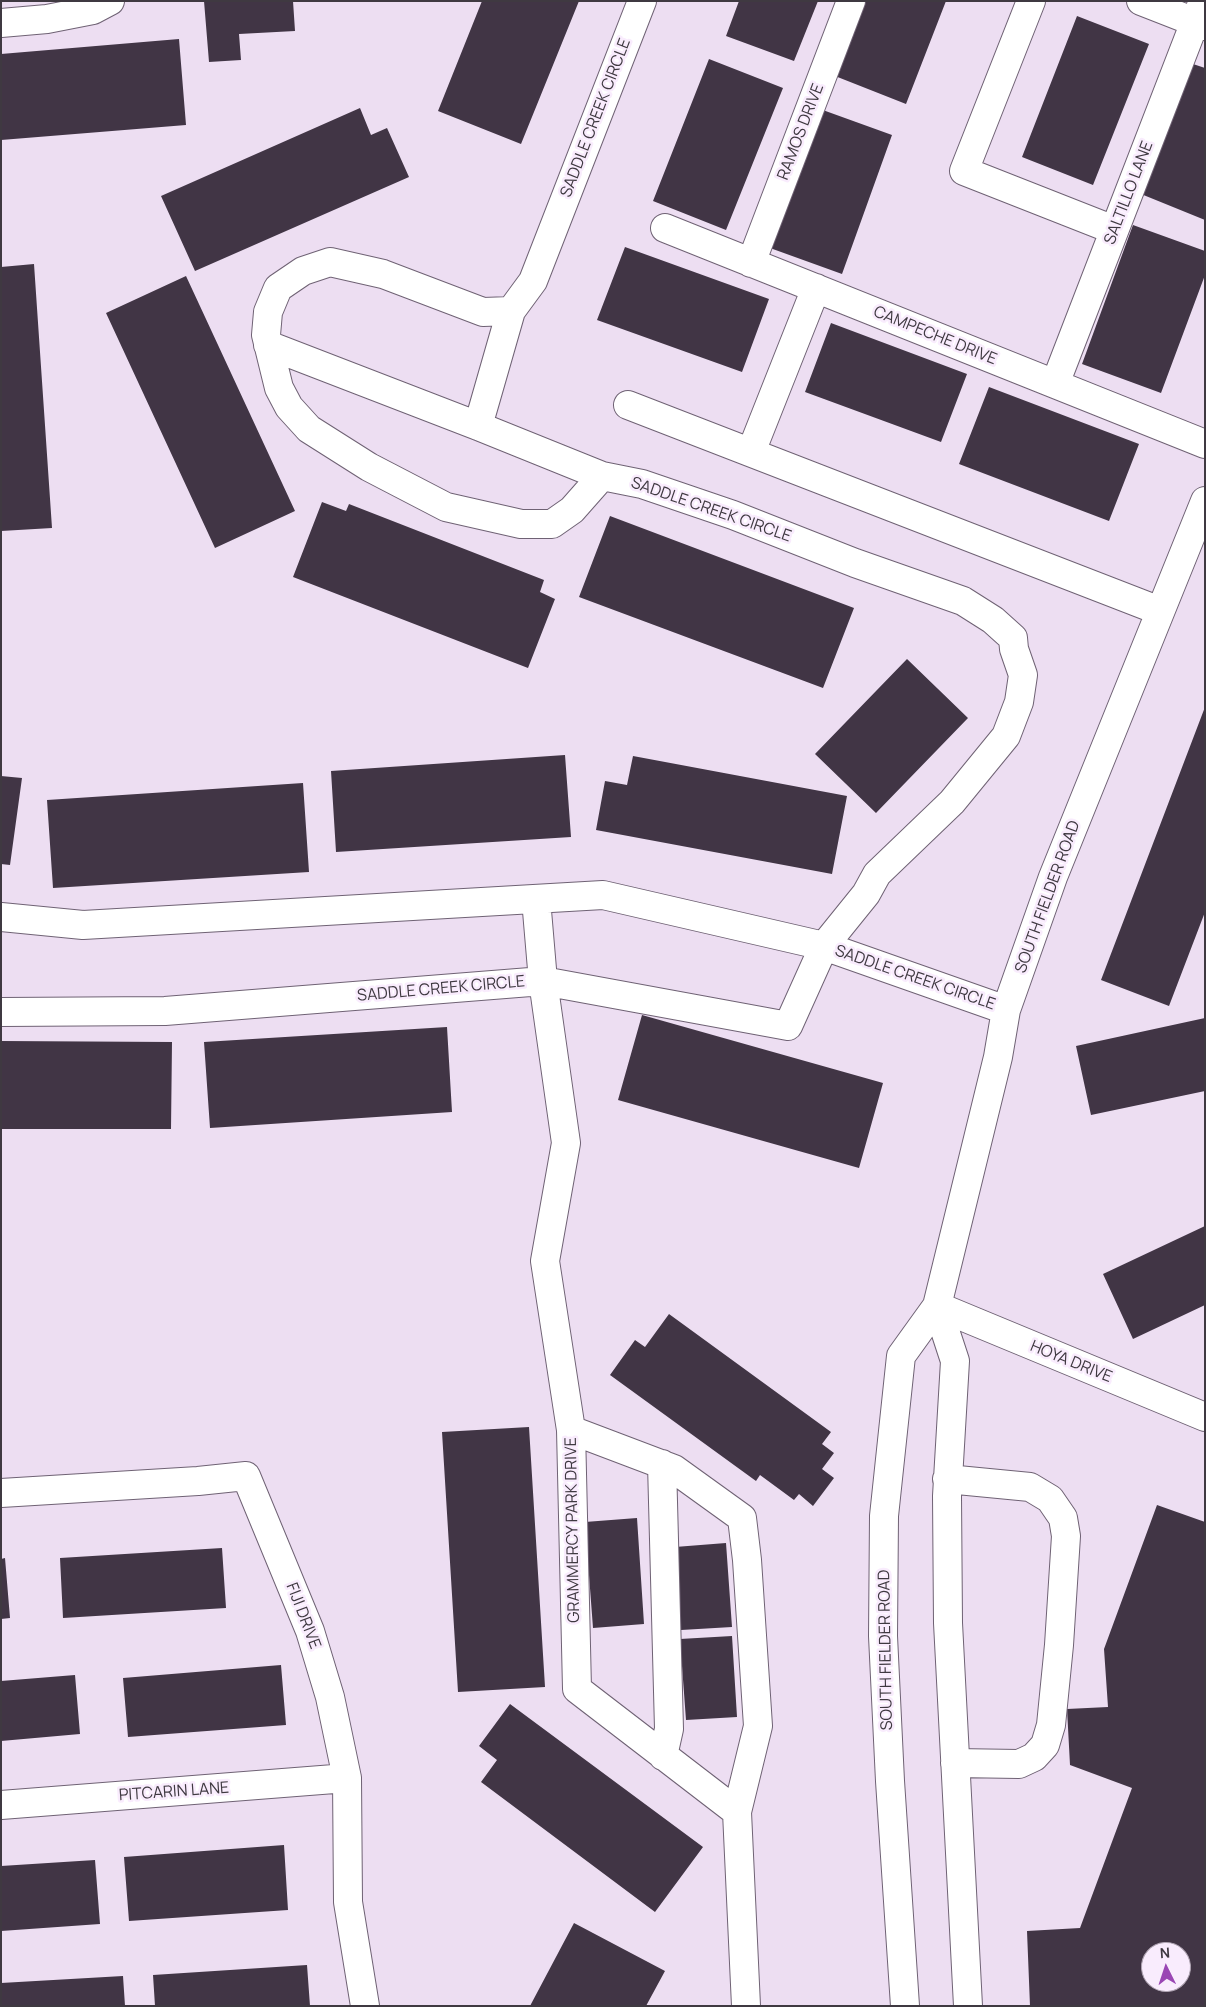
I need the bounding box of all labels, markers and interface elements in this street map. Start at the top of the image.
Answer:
street label: SADDLE CREEK CIRCLE [557,36,635,200]
street label: RAMOS DRIVE [774,81,828,183]
street label: SALTILLO LANE [1101,139,1157,247]
street label: CAMPECHE DRIVE [871,303,999,369]
street label: SADDLE CREEK CIRCLE [628,474,794,546]
street label: SOUTH FIELDER ROAD [1011,818,1085,976]
street label: SADDLE CREEK CIRCLE [832,942,998,1014]
street label: SADDLE CREEK CIRCLE [356,972,526,1006]
street label: HOYA DRIVE [1027,1337,1115,1387]
street label: GRAMMERCY PARK DRIVE [562,1437,584,1623]
street label: SOUTH FIELDER ROAD [875,1569,897,1731]
street label: FIJI DRIVE [282,1580,324,1652]
street label: PITCARIN LANE [118,1779,230,1805]
north arrow [1141,1942,1191,1992]
text: N [1159,1943,1171,1962]

